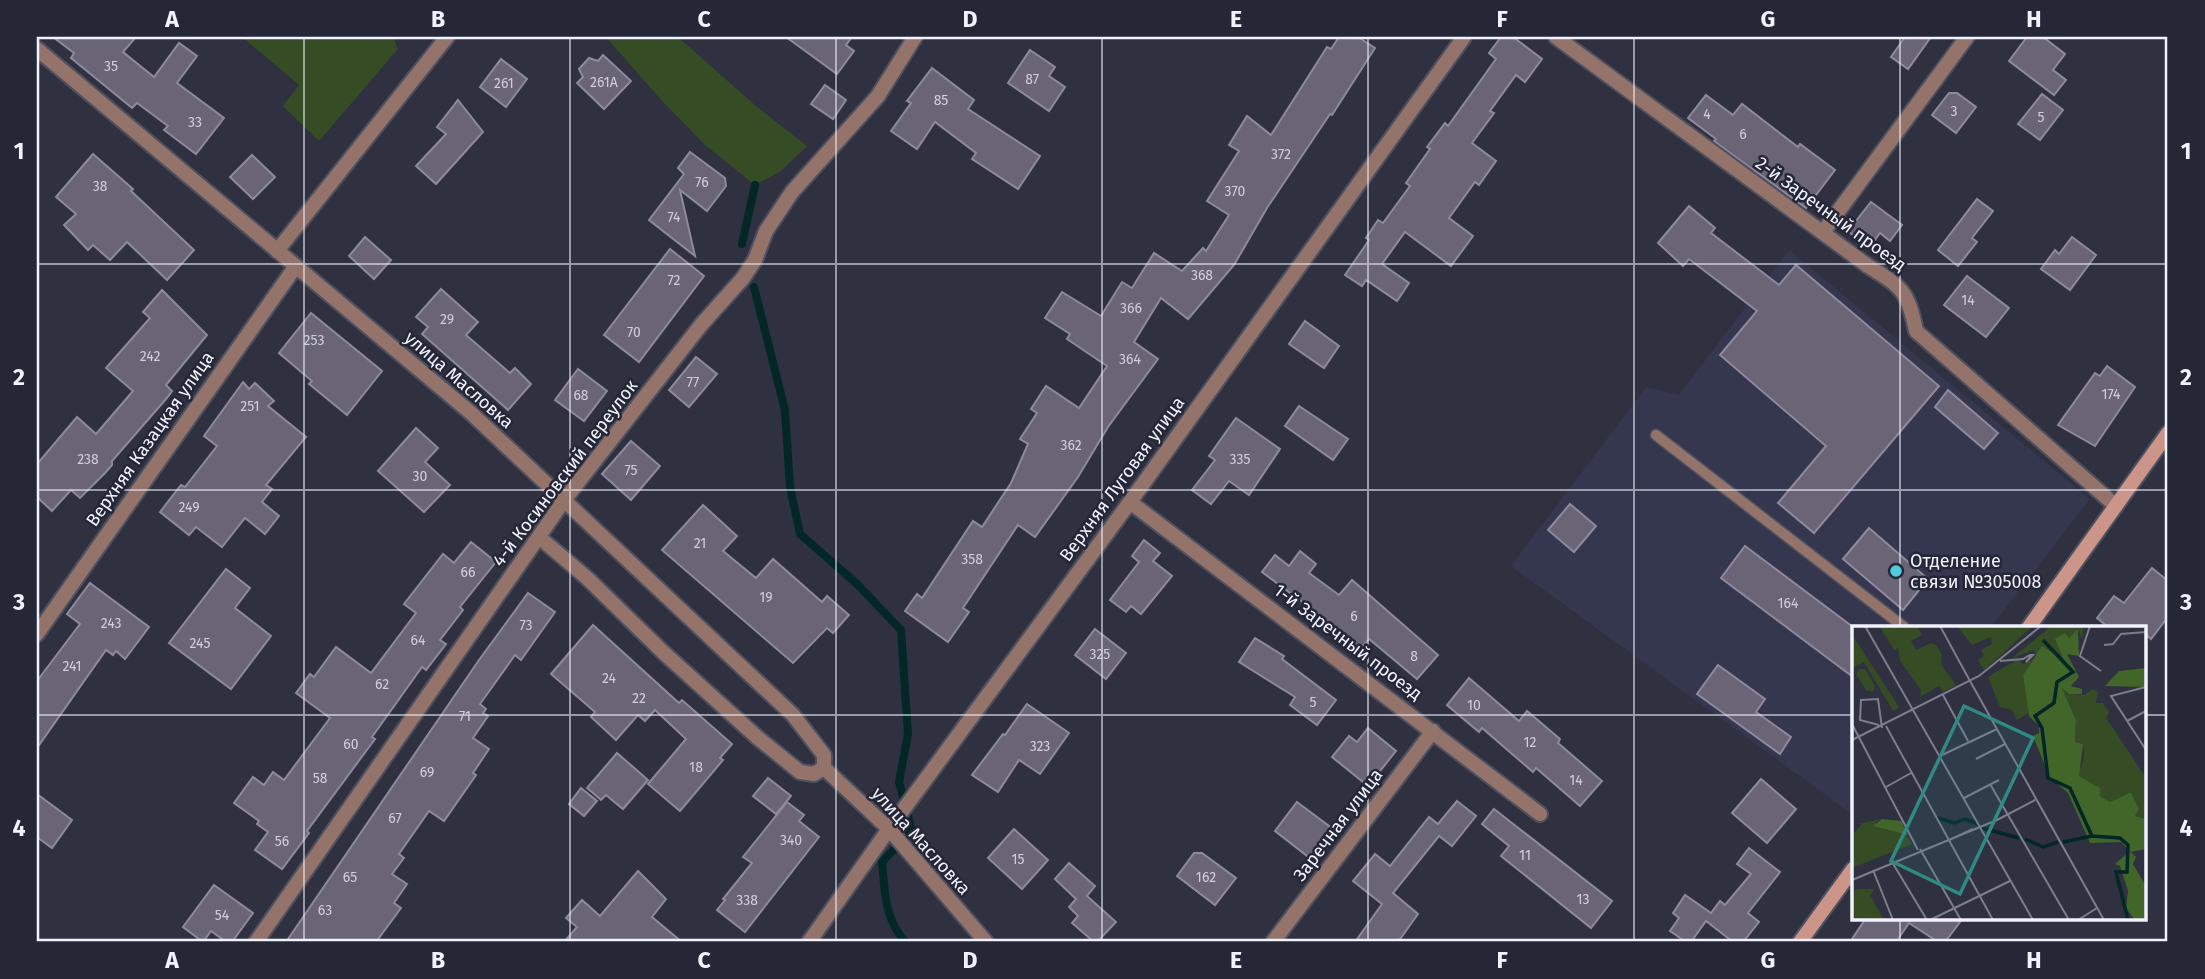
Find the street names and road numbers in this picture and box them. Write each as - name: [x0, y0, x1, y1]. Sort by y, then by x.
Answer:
- street label: 2-й Заречный проезд: [1751, 152, 1911, 276]
- street label: улица Масловка: [400, 327, 518, 433]
- street label: Верхняя Казацкая улица: [81, 347, 219, 531]
- street label: 4-й Косиновский переулок: [488, 375, 643, 571]
- street label: Верхняя Луговая улица: [1055, 392, 1189, 566]
- street label: 1-й Заречный проезд: [1270, 579, 1426, 705]
- street label: Заречная улица: [1289, 765, 1387, 885]
- street label: улица Масловка: [867, 783, 975, 899]

